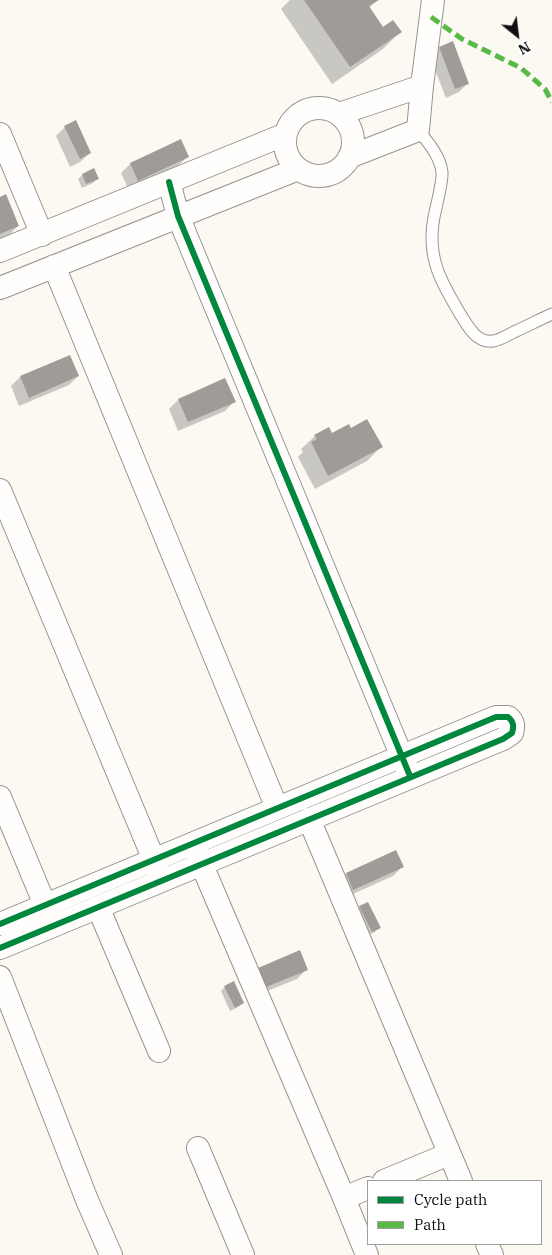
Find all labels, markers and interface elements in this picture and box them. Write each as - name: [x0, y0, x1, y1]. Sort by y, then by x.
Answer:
- north arrow: [492, 10, 542, 60]
- text: N: [515, 38, 533, 59]
- legend: [367, 1180, 542, 1245]
- text: Cycle path: [414, 1190, 487, 1209]
- text: Path: [414, 1215, 446, 1234]

